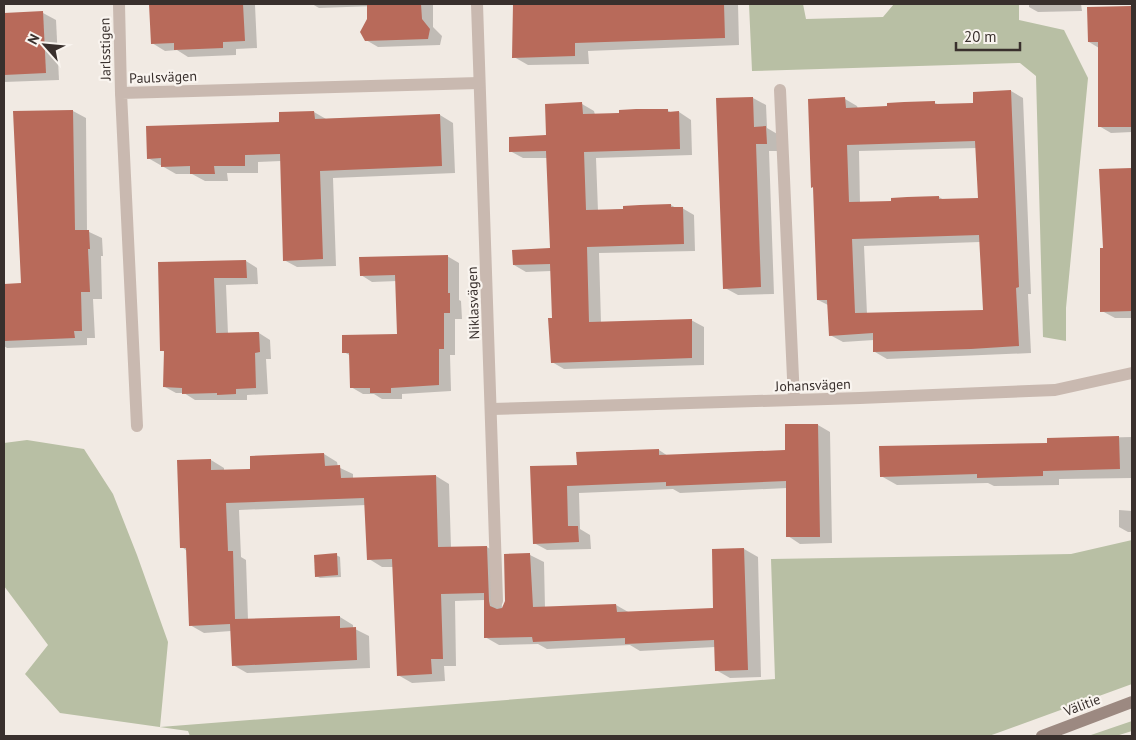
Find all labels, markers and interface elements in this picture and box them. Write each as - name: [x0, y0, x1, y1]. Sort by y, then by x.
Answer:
- street label: Jarlsstigen: [95, 18, 115, 81]
- north arrow: [20, 20, 70, 70]
- scale bar: [956, 20, 1020, 52]
- text: 20 m: [964, 27, 997, 46]
- text: N: [23, 31, 44, 47]
- street label: Paulsvägen: [129, 67, 197, 87]
- street label: Niklasvägen: [463, 266, 483, 340]
- street label: Johansvägen: [774, 375, 851, 395]
- street label: Välitie: [1060, 690, 1103, 721]

